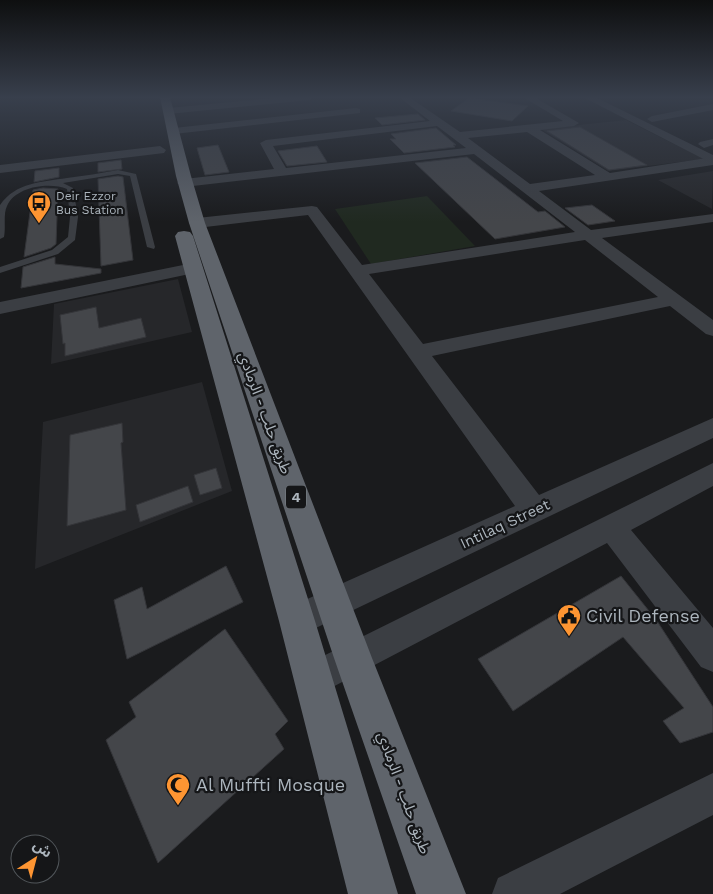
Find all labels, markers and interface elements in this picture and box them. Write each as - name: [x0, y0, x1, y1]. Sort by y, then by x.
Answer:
- place label: Deir Ezzor Bus Station: [56, 189, 124, 217]
- bus stop icon: Deir Ezzor Bus Station: [26, 190, 52, 224]
- street label: طريق حلب - الرمادي: [232, 350, 295, 477]
- road number: 4: [286, 486, 306, 508]
- street label: Intilaq Street: [457, 495, 553, 553]
- public building icon: Civil Defense: [556, 603, 582, 637]
- place label: Civil Defense: [586, 605, 700, 626]
- street label: طريق حلب - الرمادي: [371, 730, 434, 857]
- mosque icon: Al Muffti Mosque: [165, 772, 191, 806]
- place label: Al Muffti Mosque: [196, 774, 345, 795]
- north arrow: [10, 834, 60, 884]
- text: ش: [30, 836, 55, 861]

